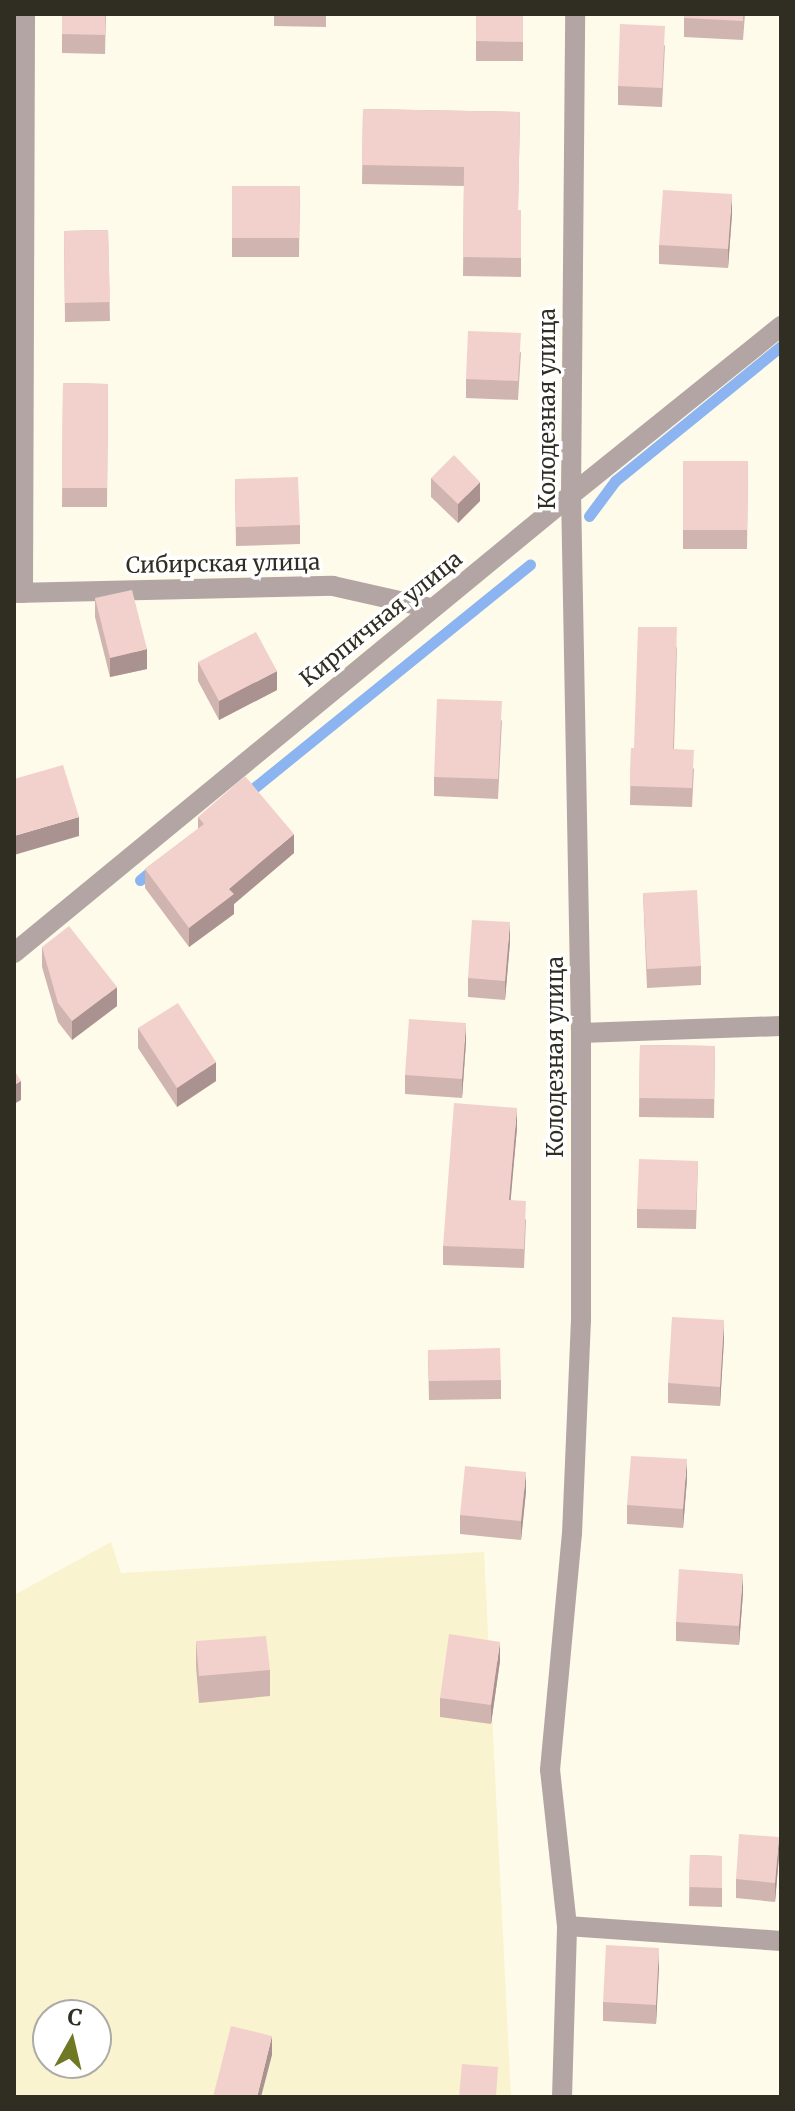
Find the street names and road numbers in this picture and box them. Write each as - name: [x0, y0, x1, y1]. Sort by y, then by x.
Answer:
- street label: Колодезная улица: [535, 308, 561, 510]
- street label: Кирпичная улица: [295, 546, 467, 692]
- street label: Сибирская улица: [126, 549, 320, 579]
- street label: Колодезная улица: [543, 956, 569, 1158]

